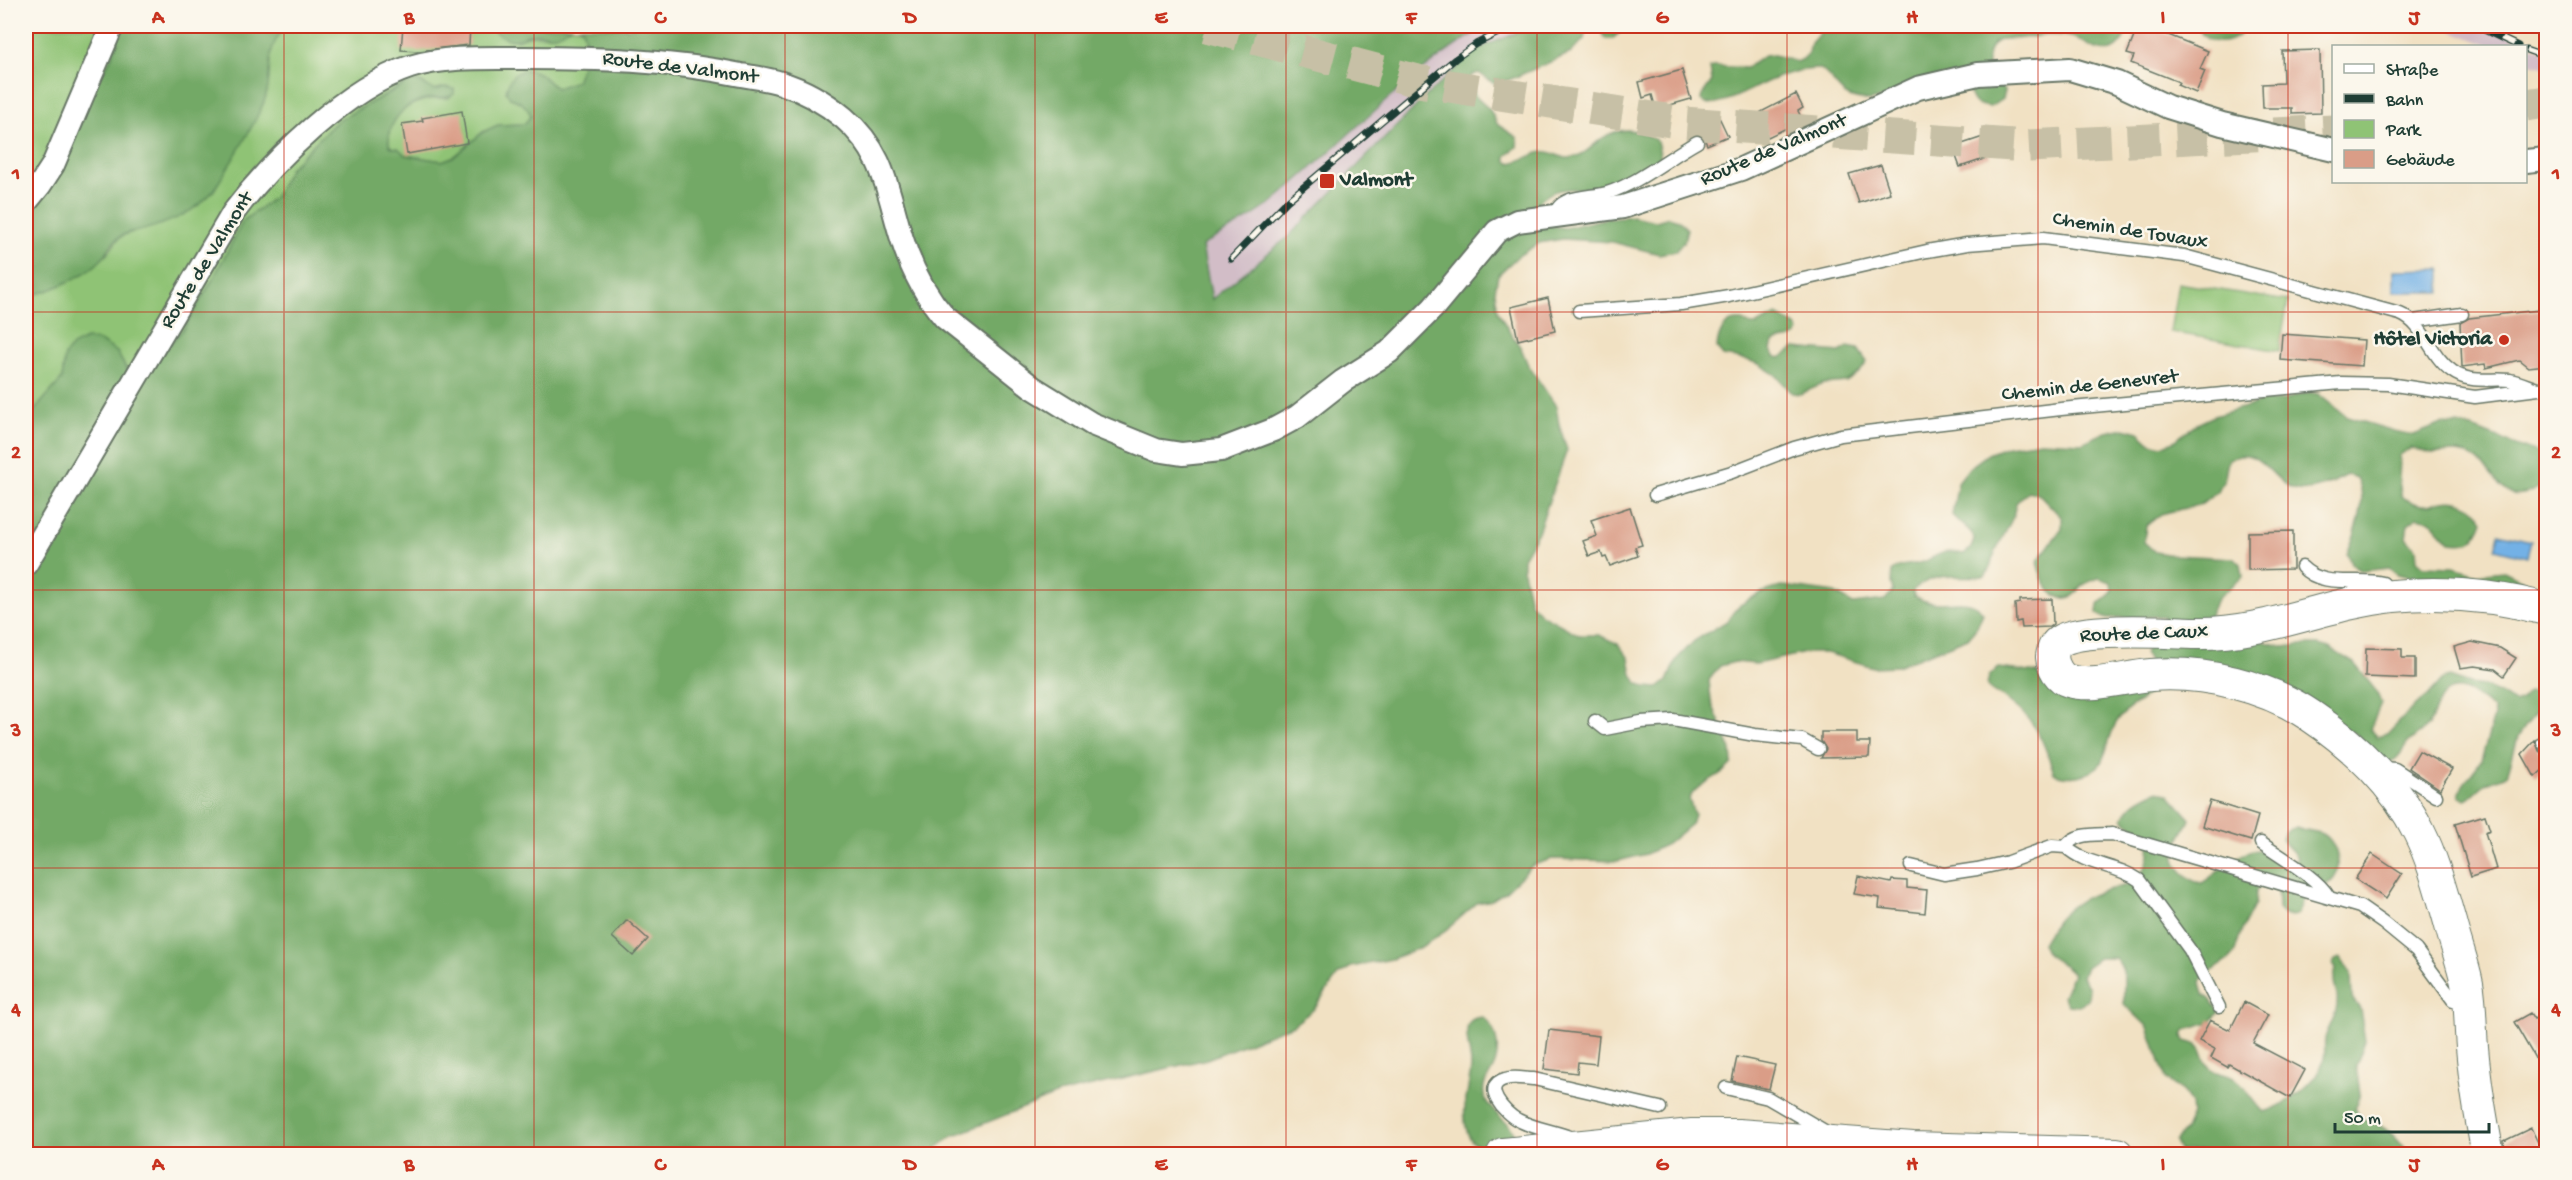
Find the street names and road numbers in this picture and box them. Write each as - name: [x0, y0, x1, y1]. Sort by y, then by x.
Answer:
- street label: Route de Valmont: [601, 47, 762, 91]
- street label: Route de Valmont: [1697, 108, 1853, 193]
- street label: Route de Valmont: [156, 186, 261, 334]
- street label: Chemin de Tovaux: [2051, 207, 2209, 257]
- street label: Chemin de Genevret: [2001, 365, 2182, 409]
- street label: Route de Caux: [2080, 620, 2208, 650]

